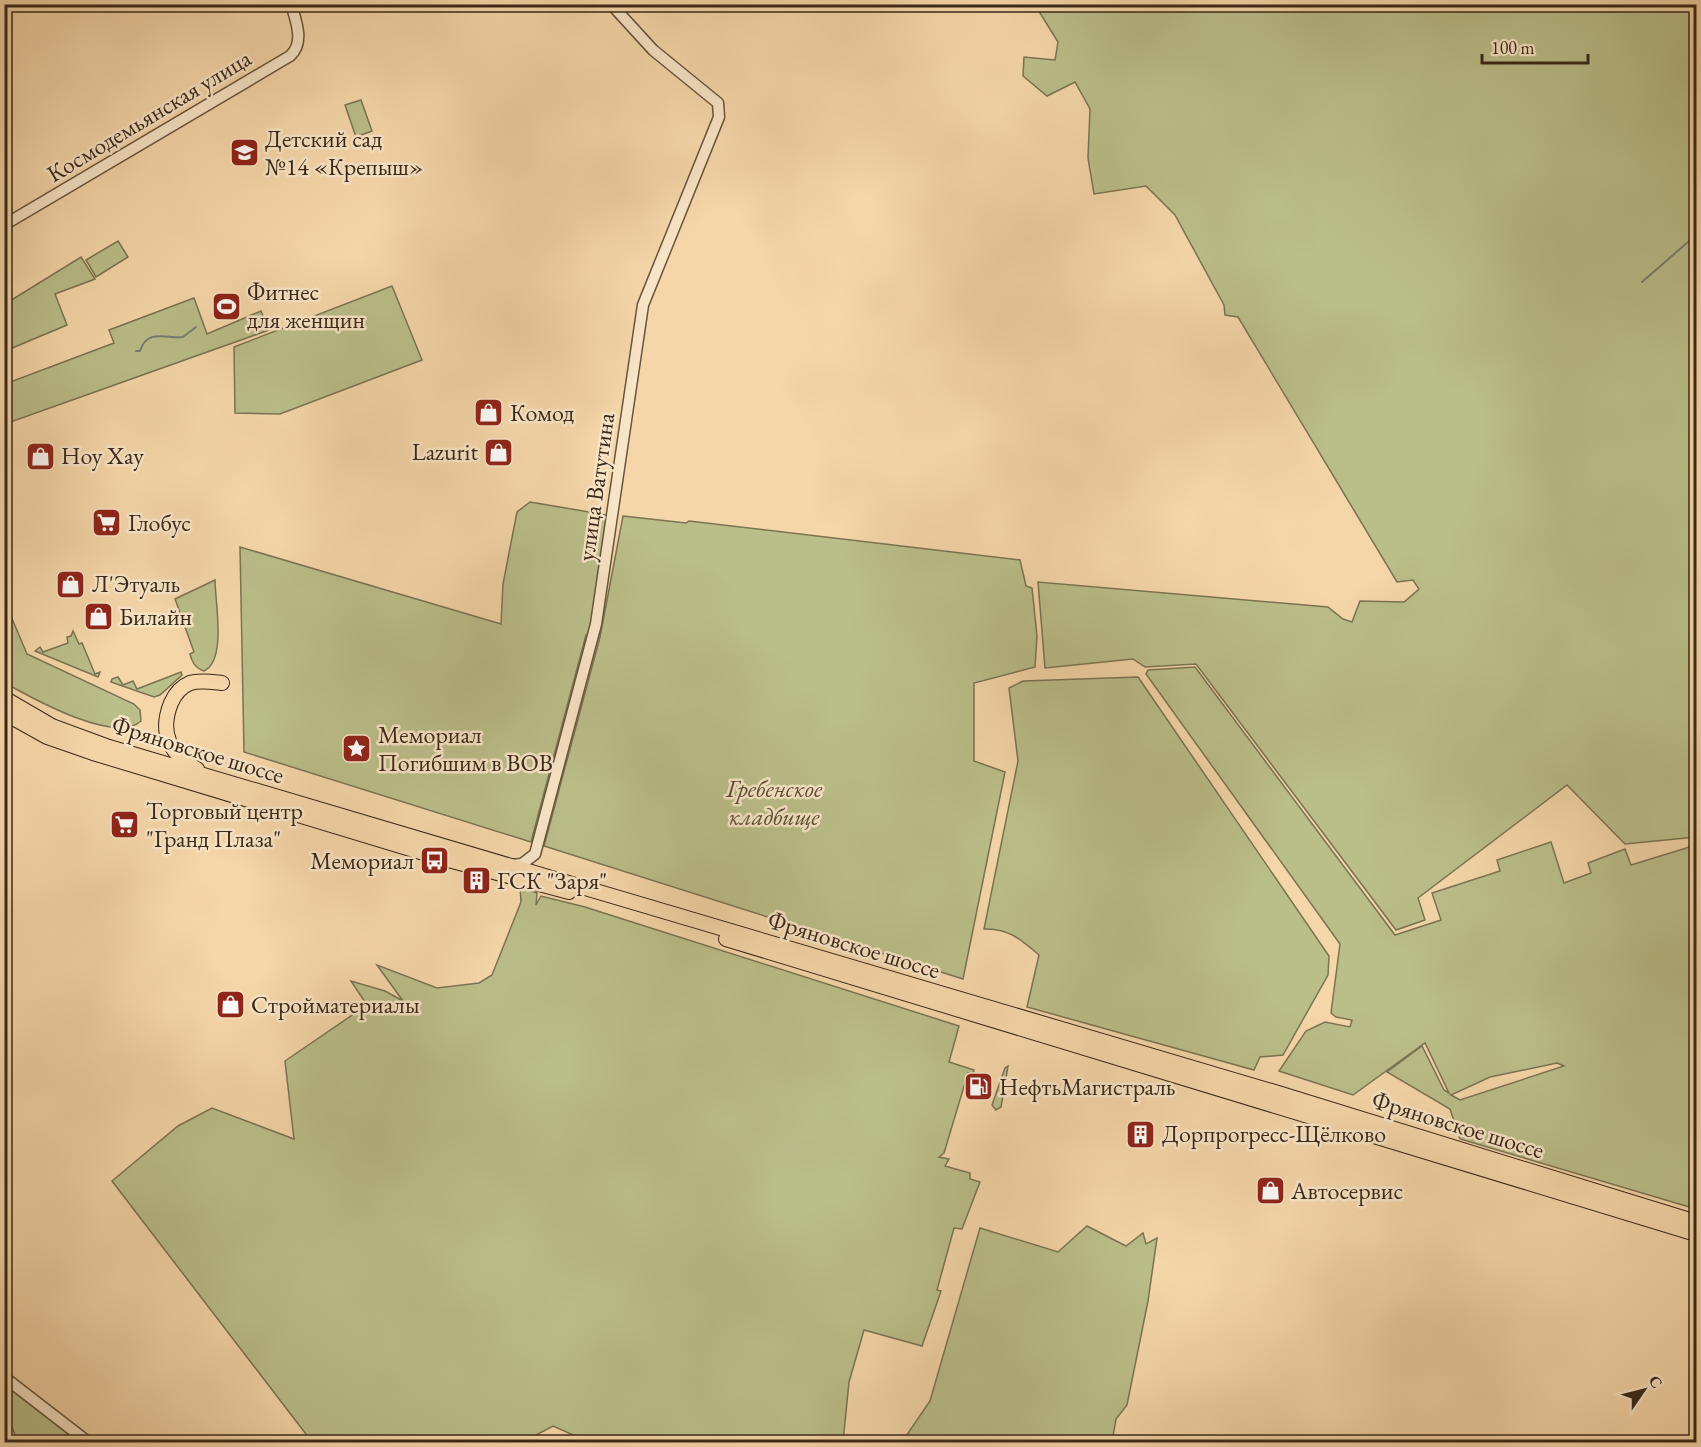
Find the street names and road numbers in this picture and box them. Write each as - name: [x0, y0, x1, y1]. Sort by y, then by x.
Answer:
- street label: Космодемьянская улица: [41, 42, 257, 189]
- street label: улица Ватутина: [570, 410, 621, 563]
- street label: Фряновское шоссе: [108, 709, 288, 790]
- street label: Фряновское шоссе: [764, 904, 944, 985]
- street label: Фряновское шоссе: [1368, 1084, 1548, 1165]

